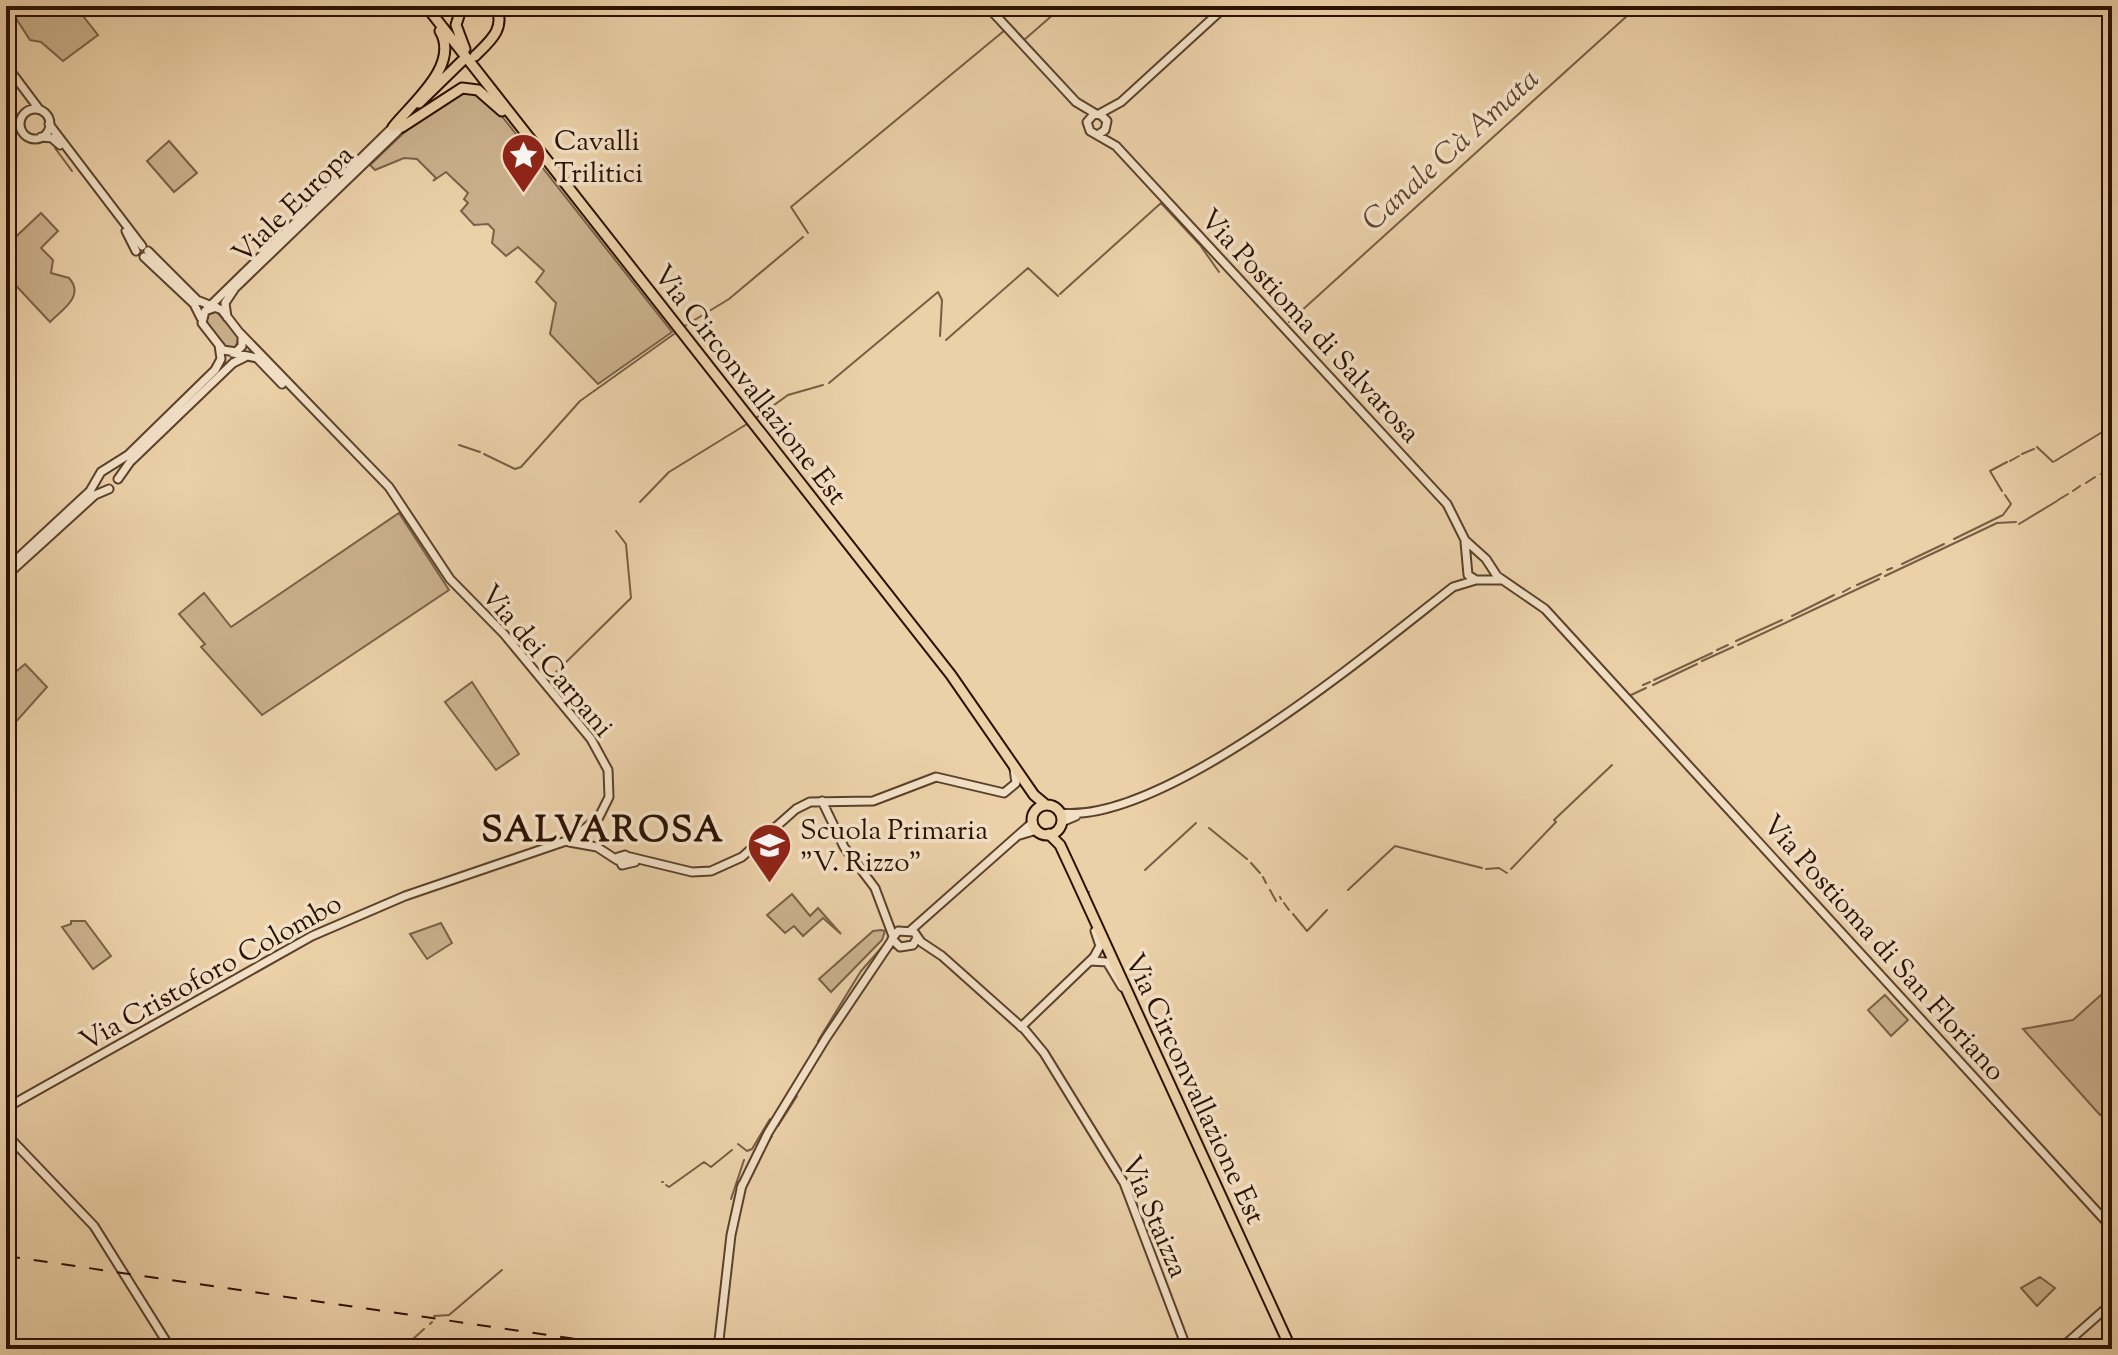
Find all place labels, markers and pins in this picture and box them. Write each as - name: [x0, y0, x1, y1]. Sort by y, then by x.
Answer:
- place label: Cavalli Trilitici: [554, 123, 643, 195]
- place icon: Cavalli Trilitici: [499, 132, 547, 195]
- place label: Scuola Primaria "V. Rizzo": [800, 812, 988, 884]
- school or university icon: Scuola Primaria "V. Rizzo": [745, 821, 793, 884]

